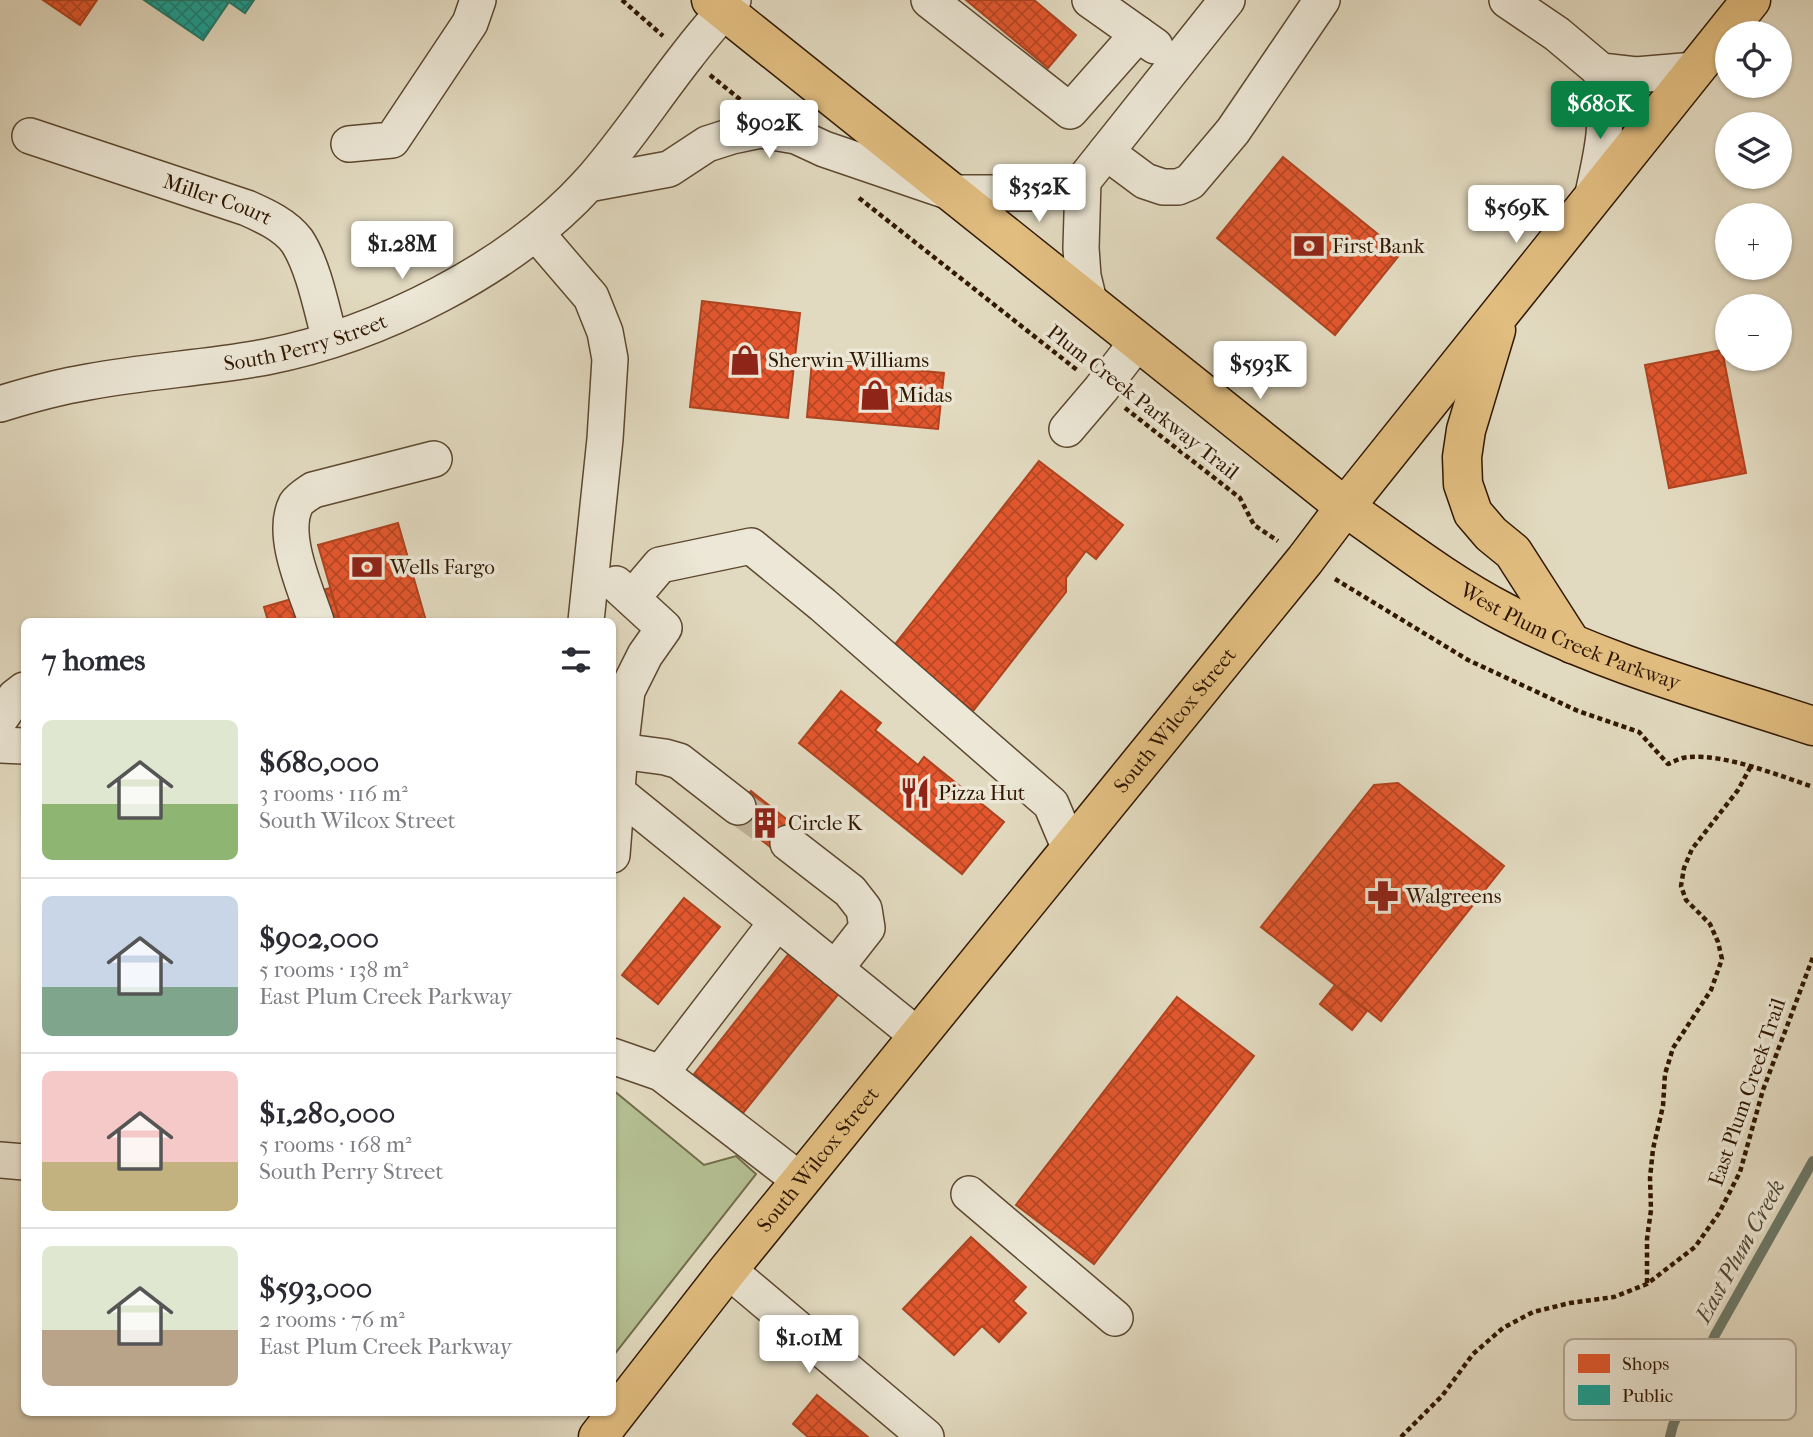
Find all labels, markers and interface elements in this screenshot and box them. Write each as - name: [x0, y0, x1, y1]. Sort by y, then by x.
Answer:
- map controls: [1715, 21, 1792, 371]
- button: locate: [1715, 21, 1792, 98]
- pin: $680K: [1551, 82, 1649, 141]
- text: $680K: [1567, 90, 1633, 117]
- pin: $902K: [720, 100, 818, 160]
- text: $902K: [736, 109, 802, 136]
- button: layers: [1715, 112, 1792, 189]
- pin: $352K: [990, 164, 1088, 224]
- street label: Miller Court: [160, 169, 277, 230]
- text: $352K: [1009, 173, 1069, 200]
- pin: $569K: [1467, 186, 1565, 245]
- text: $569K: [1484, 194, 1548, 221]
- button: +: [1715, 203, 1792, 280]
- pin: $1.28M: [345, 222, 459, 281]
- bank icon: First Bank: [1292, 229, 1326, 263]
- text: $1.28M: [367, 230, 437, 257]
- place label: First Bank: [1332, 234, 1425, 258]
- button: −: [1715, 294, 1792, 371]
- street label: South Perry Street: [222, 309, 391, 376]
- street label: Plum Creek Parkway Trail: [1042, 320, 1244, 484]
- pin: $593K: [1211, 342, 1309, 401]
- shop icon: Sherwin-Williams: [728, 343, 762, 377]
- place label: Sherwin-Williams: [768, 348, 929, 372]
- text: $593K: [1230, 350, 1290, 377]
- shop icon: Midas: [858, 378, 892, 412]
- place label: Midas: [898, 383, 952, 407]
- bank icon: Wells Fargo: [350, 550, 384, 584]
- place label: Wells Fargo: [389, 555, 495, 579]
- street label: West Plum Creek Parkway: [1455, 577, 1684, 695]
- icon: filters: [557, 641, 595, 679]
- text: 7 homes: [42, 643, 145, 678]
- street label: South Wilcox Street: [1109, 643, 1241, 798]
- text: $680,000: [259, 745, 379, 780]
- icon: home: [98, 748, 182, 832]
- restaurant icon: Pizza Hut: [898, 776, 932, 810]
- text: 3 rooms · 116 m²: [259, 780, 408, 807]
- place label: Pizza Hut: [938, 781, 1026, 805]
- building icon: Circle K: [748, 806, 782, 840]
- text: South Wilcox Street: [259, 807, 456, 834]
- place label: Circle K: [788, 811, 864, 835]
- pharmacy icon: Walgreens: [1366, 879, 1400, 913]
- place label: Walgreens: [1405, 884, 1502, 908]
- text: $902,000: [259, 921, 379, 956]
- icon: home: [98, 924, 182, 1008]
- text: 5 rooms · 138 m²: [259, 956, 409, 983]
- text: East Plum Creek Parkway: [259, 983, 512, 1010]
- street label: East Plum Creek Trail: [1704, 995, 1790, 1189]
- street label: South Wilcox Street: [752, 1082, 884, 1237]
- text: $1,280,000: [259, 1096, 395, 1131]
- icon: home: [98, 1099, 182, 1183]
- text: 5 rooms · 168 m²: [259, 1131, 412, 1158]
- text: South Perry Street: [259, 1158, 444, 1185]
- water label: East Plum Creek: [1689, 1175, 1791, 1329]
- text: $593,000: [259, 1271, 372, 1306]
- icon: home: [98, 1274, 182, 1358]
- text: 2 rooms · 76 m²: [259, 1306, 405, 1333]
- pin: $1.01M: [752, 1316, 866, 1375]
- text: $1.01M: [775, 1324, 843, 1351]
- text: East Plum Creek Parkway: [259, 1333, 512, 1360]
- legend: [1564, 1339, 1796, 1420]
- text: Shops: [1622, 1353, 1669, 1375]
- text: Public: [1622, 1385, 1673, 1407]

